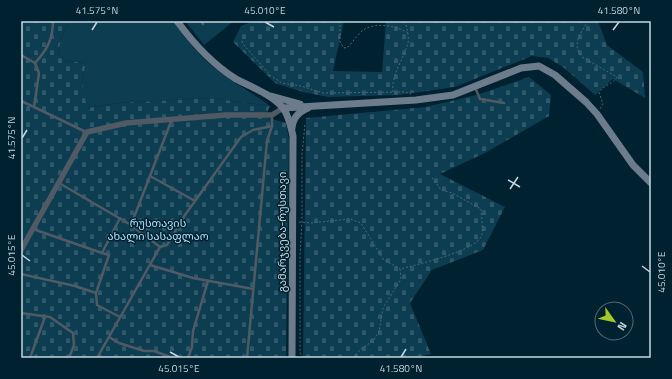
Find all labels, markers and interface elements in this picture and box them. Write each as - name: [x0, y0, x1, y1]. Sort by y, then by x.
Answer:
- text: 41.575°N: [76, 3, 118, 18]
- text: 45.010°E: [244, 3, 286, 18]
- text: 41.580°N: [598, 3, 640, 18]
- text: 41.575°N: [4, 117, 19, 159]
- street label: გამარჯვება-რუსთავი: [274, 172, 290, 292]
- park label: რუსთავის ახალი სასაფლაო: [107, 215, 209, 244]
- text: 45.015°E: [4, 234, 19, 276]
- text: 45.010°E: [654, 251, 669, 293]
- north arrow: [594, 301, 634, 341]
- text: N: [614, 319, 631, 334]
- text: 45.015°E: [158, 361, 200, 376]
- text: 41.580°N: [380, 361, 422, 376]

